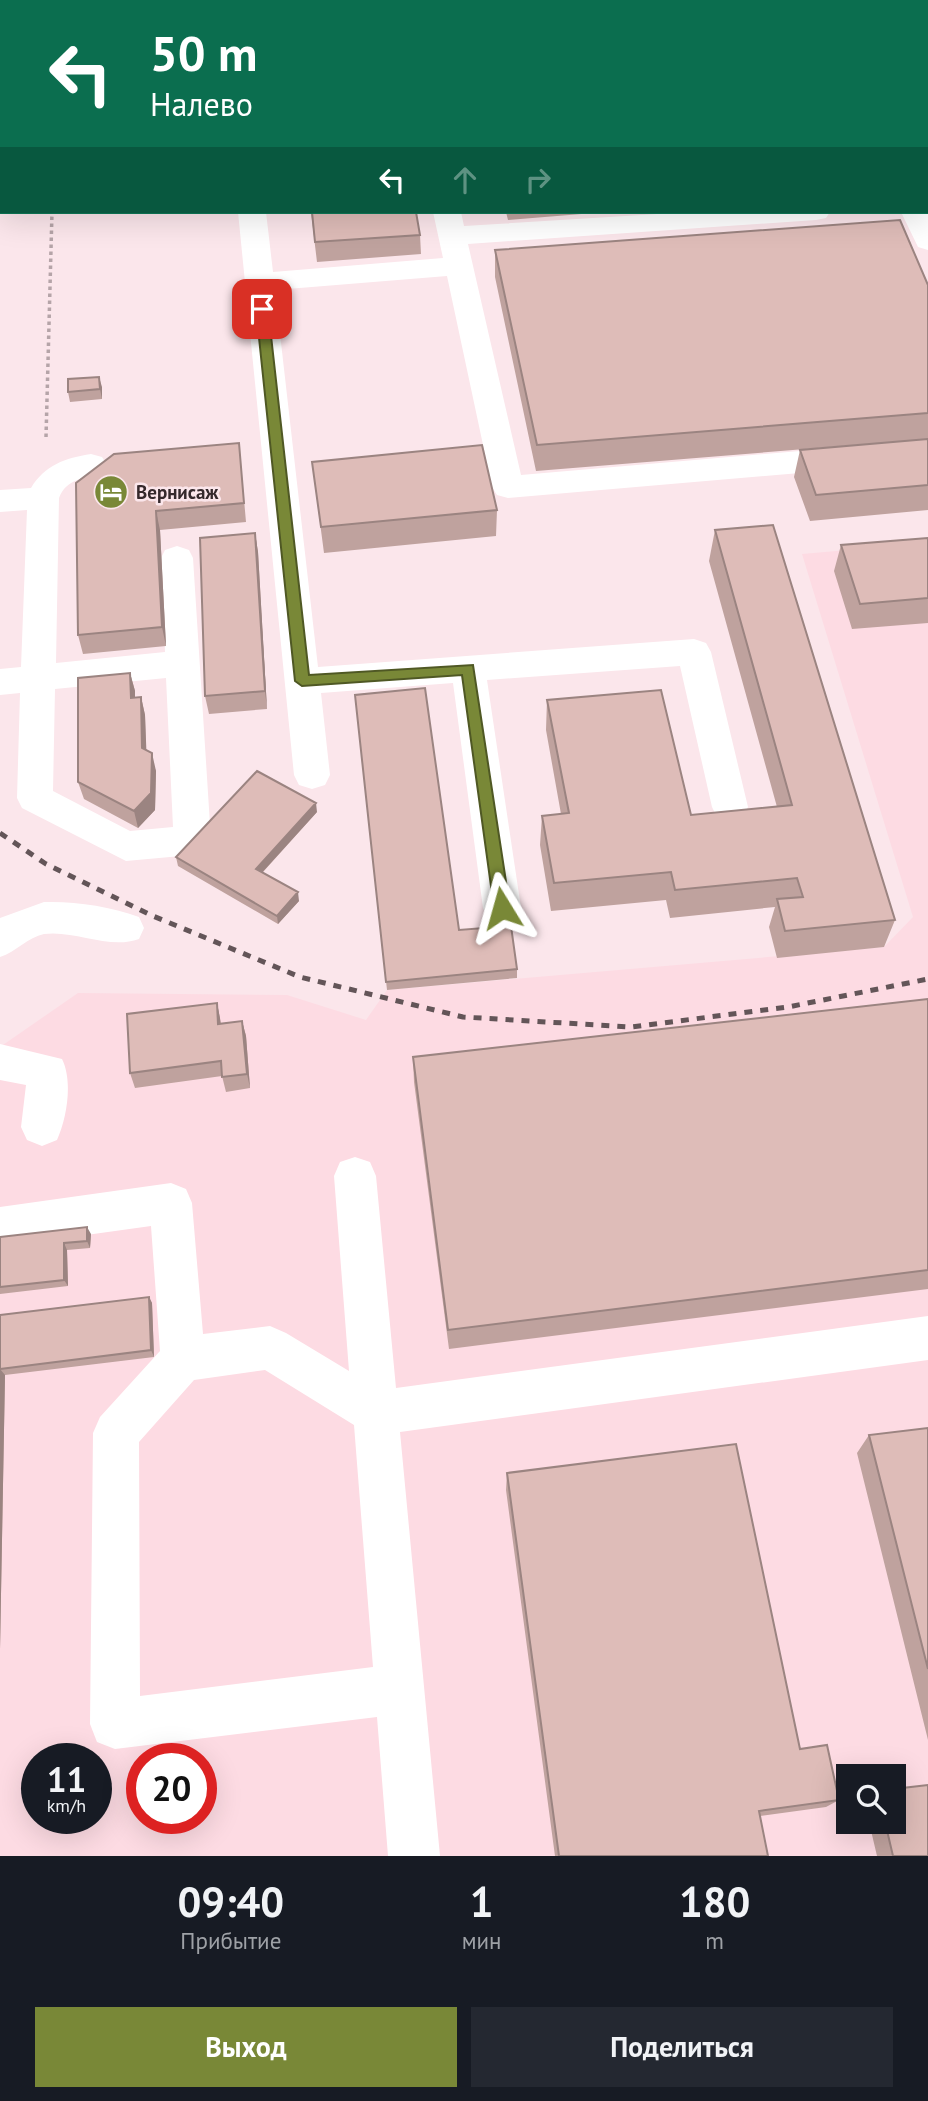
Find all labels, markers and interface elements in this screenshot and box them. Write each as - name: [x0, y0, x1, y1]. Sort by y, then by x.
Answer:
- text: 50 m: [150, 21, 257, 85]
- icon: left: [35, 28, 126, 119]
- text: Налево: [150, 83, 253, 125]
- icon: left: [373, 161, 411, 199]
- icon: ahead: [446, 161, 484, 199]
- icon: right: [519, 161, 557, 199]
- pin: [232, 279, 292, 339]
- icon: arrive: [243, 290, 281, 328]
- hotel icon: Вернисаж: [92, 473, 130, 511]
- place label: Вернисаж: [136, 480, 219, 504]
- position arrow: [465, 871, 539, 945]
- speed limit sign: 20: [126, 1743, 217, 1834]
- text: 11: [47, 1756, 86, 1802]
- map controls: [836, 1764, 906, 1834]
- button: search: [836, 1764, 906, 1834]
- text: km/h: [47, 1794, 86, 1817]
- text: 09:40: [178, 1874, 284, 1929]
- text: 1: [470, 1874, 493, 1929]
- text: 180: [679, 1874, 750, 1929]
- text: Прибытие: [180, 1926, 281, 1955]
- text: мин: [462, 1926, 501, 1955]
- text: m: [705, 1926, 724, 1955]
- button: Выход: [35, 2007, 457, 2087]
- button: Поделиться: [471, 2007, 893, 2087]

